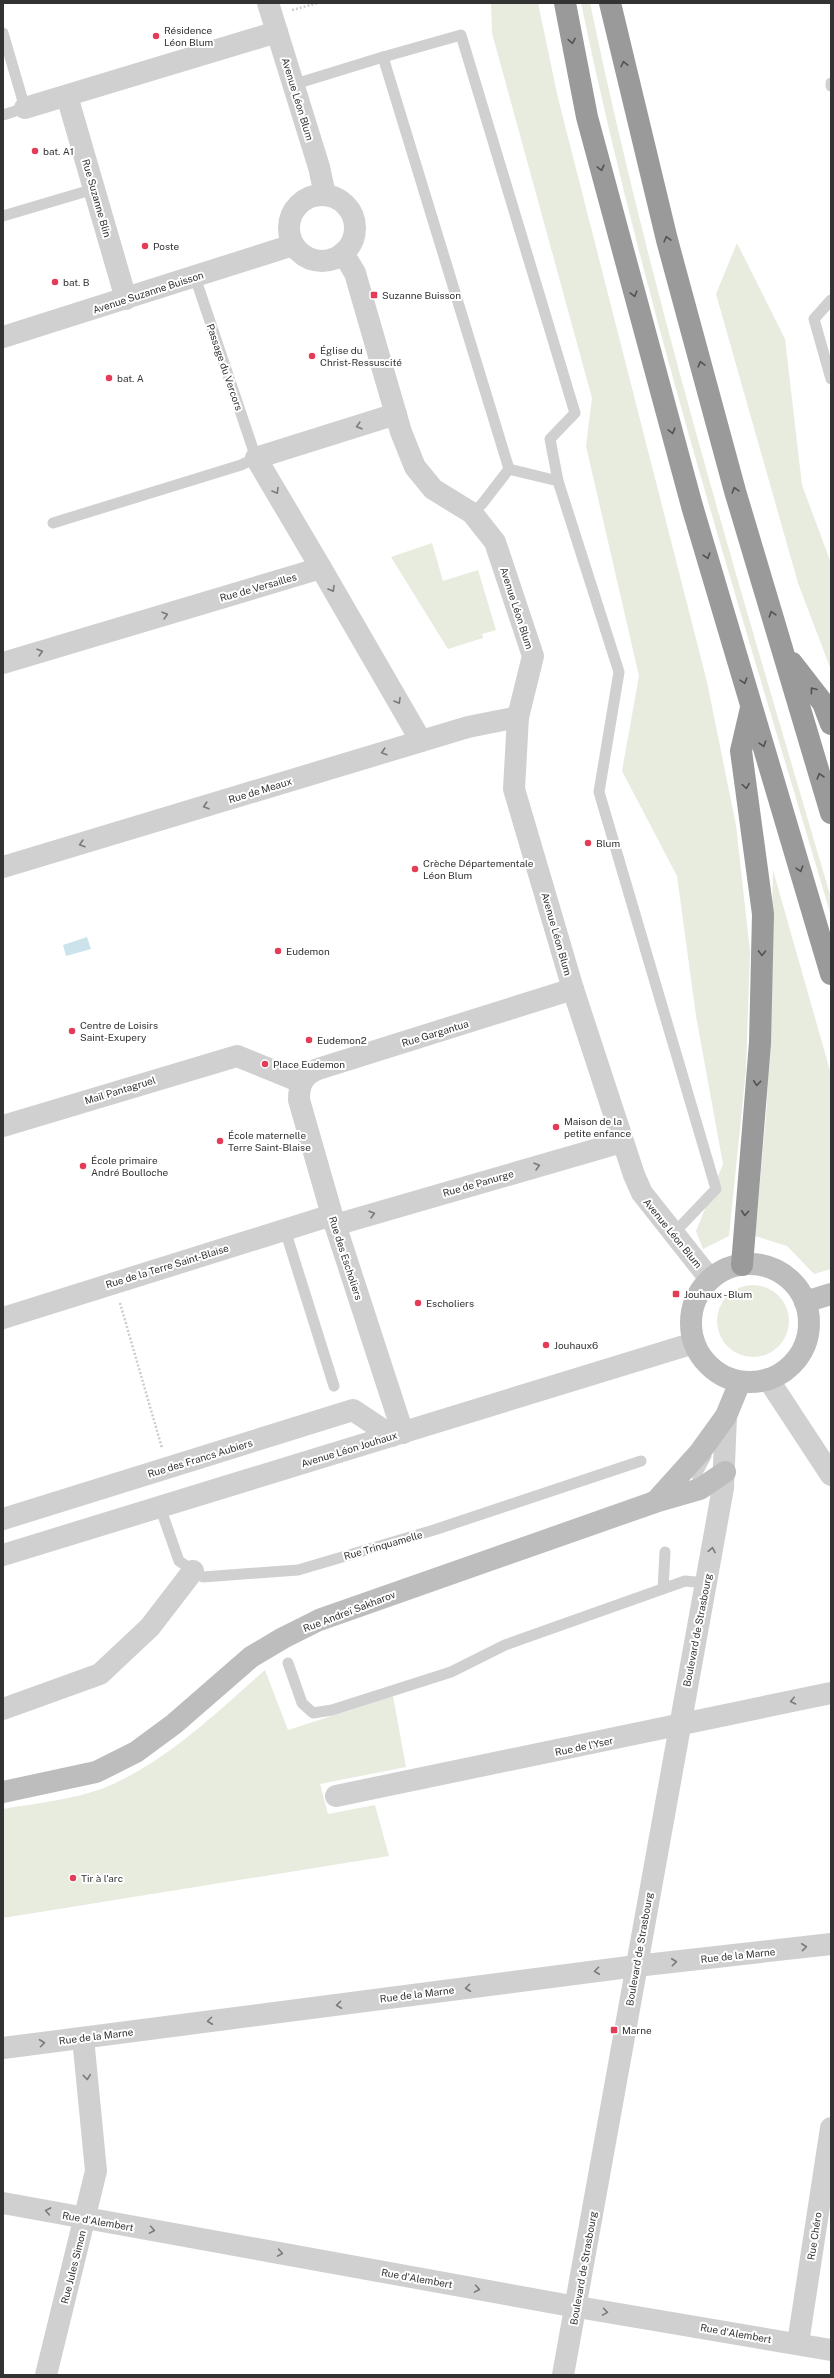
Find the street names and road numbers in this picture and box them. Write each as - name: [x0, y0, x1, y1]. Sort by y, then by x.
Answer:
- street label: Avenue Léon Blum: [280, 56, 316, 142]
- street label: Rue Suzanne Blin: [80, 157, 114, 239]
- street label: Avenue Suzanne Buisson: [91, 268, 205, 316]
- street label: Passage du Vercors: [204, 322, 246, 412]
- street label: Avenue Léon Blum: [498, 565, 536, 651]
- street label: Rue de Versailles: [218, 570, 298, 604]
- street label: Rue de Meaux: [227, 775, 294, 805]
- street label: Avenue Léon Blum: [539, 891, 575, 977]
- street label: Rue Gargantua: [400, 1017, 470, 1049]
- street label: Mail Pantagruel: [83, 1073, 157, 1107]
- street label: Rue de Panurge: [441, 1167, 515, 1199]
- street label: Avenue Léon Blum: [641, 1196, 705, 1270]
- street label: Rue des Escholiers: [327, 1215, 365, 1301]
- street label: Rue de la Terre Saint-Blaise: [104, 1241, 230, 1290]
- street label: Avenue Léon Jouhaux: [299, 1429, 399, 1469]
- street label: Rue des Francs Aubiers: [146, 1436, 254, 1480]
- street label: Rue Trinquamelle: [342, 1528, 424, 1562]
- street label: Boulevard de Strasbourg: [680, 1572, 714, 1688]
- street label: Rue Andreï Sakharov: [301, 1588, 397, 1634]
- street label: Rue de l'Yser: [554, 1734, 614, 1758]
- street label: Boulevard de Strasbourg: [623, 1891, 655, 2007]
- street label: Rue de la Marne: [700, 1945, 776, 1965]
- street label: Rue de la Marne: [379, 1983, 455, 2005]
- street label: Rue de la Marne: [58, 2025, 134, 2047]
- street label: Rue d'Alembert: [61, 2209, 135, 2233]
- street label: Boulevard de Strasbourg: [567, 2210, 599, 2326]
- street label: Rue Chéro: [804, 2211, 824, 2261]
- street label: Rue Jules Simon: [58, 2229, 88, 2305]
- street label: Rue d'Alembert: [380, 2266, 454, 2290]
- street label: Rue d'Alembert: [699, 2321, 773, 2345]

